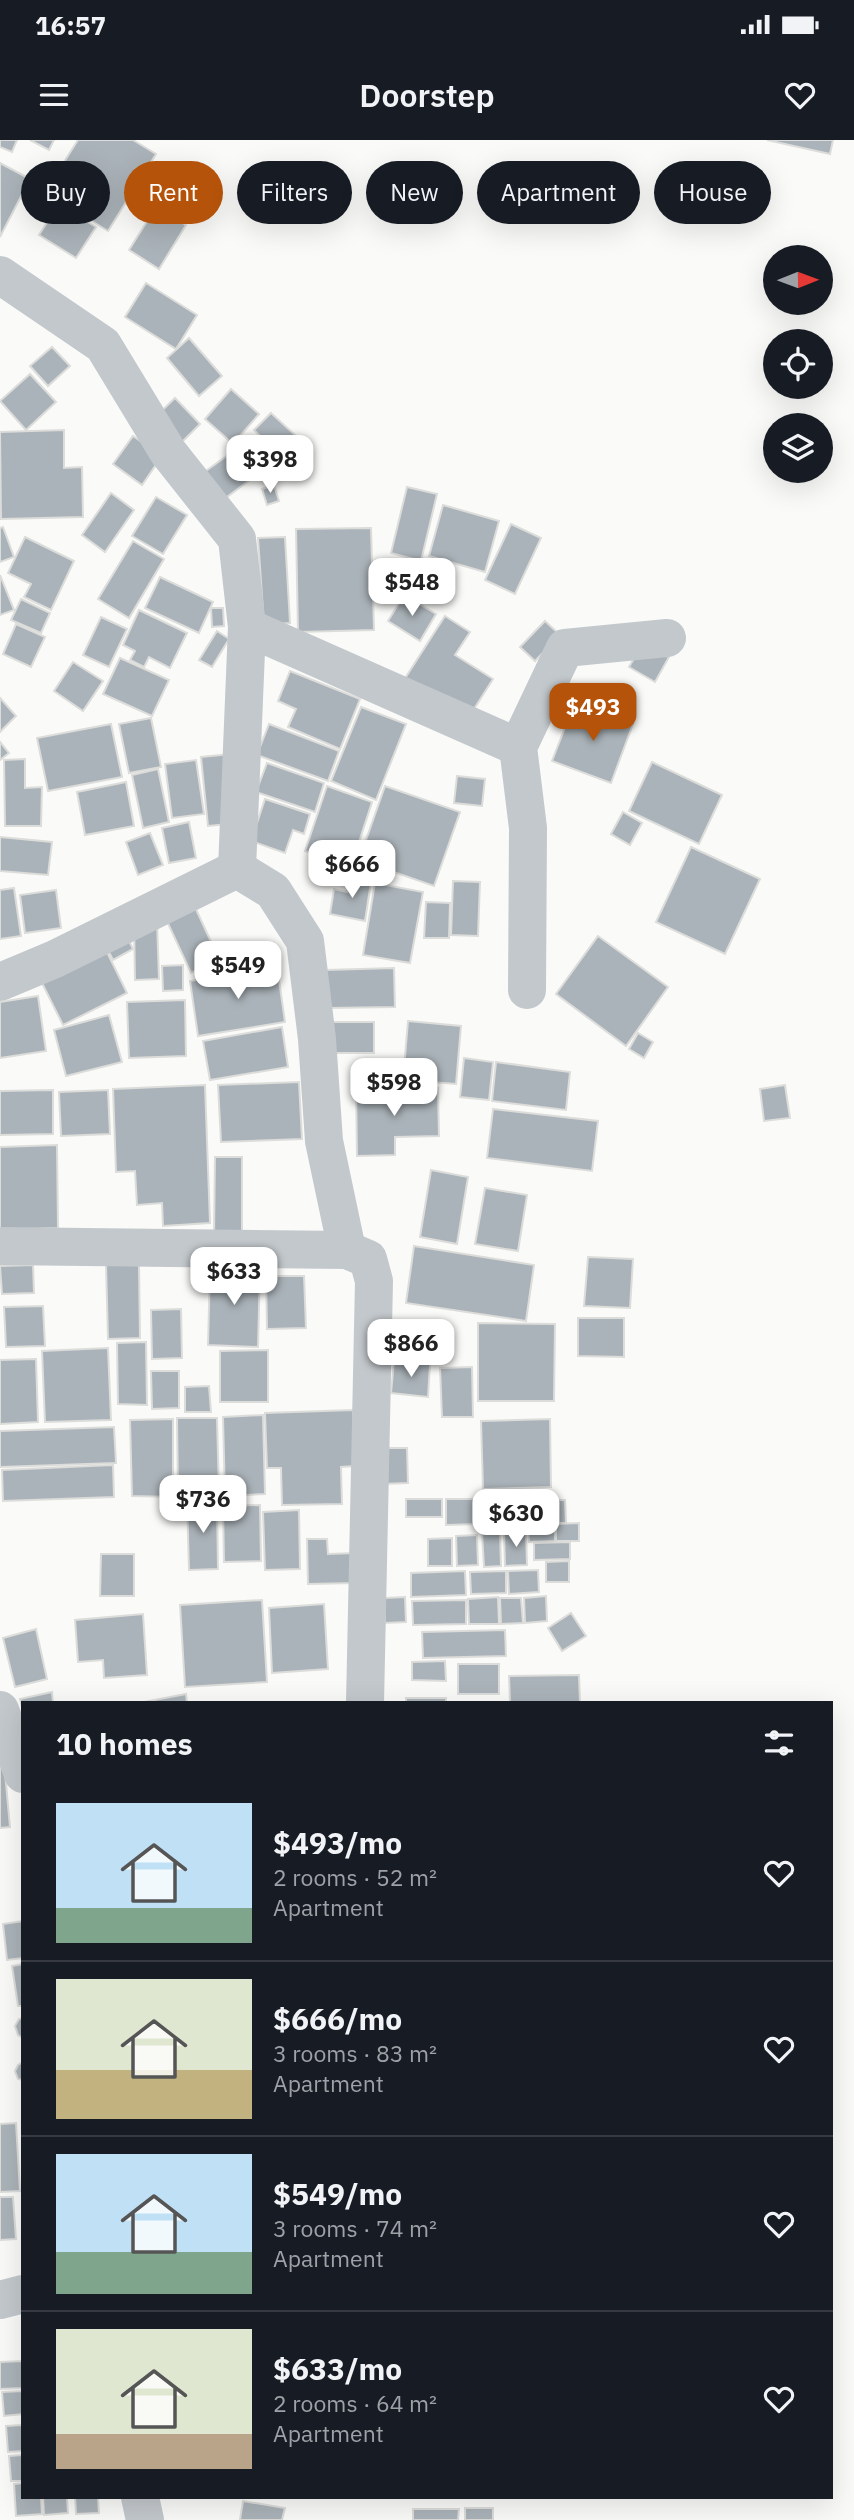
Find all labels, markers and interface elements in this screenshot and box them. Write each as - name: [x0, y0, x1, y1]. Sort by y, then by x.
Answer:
- text: 16:57: [35, 8, 106, 42]
- text: Doorstep: [359, 74, 495, 116]
- icon: menu: [35, 76, 73, 114]
- icon: heart: [781, 76, 819, 114]
- chip: Buy: [21, 161, 110, 224]
- chip: Rent: [124, 161, 223, 224]
- chip: Filters: [237, 161, 352, 224]
- chip: New: [366, 161, 463, 224]
- chip: Apartment: [477, 161, 640, 224]
- chip: House: [654, 161, 771, 224]
- north arrow: [763, 245, 833, 315]
- map controls: [763, 245, 833, 483]
- button: locate: [763, 329, 833, 399]
- button: layers: [763, 413, 833, 483]
- pin: $398: [229, 436, 311, 495]
- text: $398: [242, 443, 298, 473]
- pin: $548: [371, 559, 453, 618]
- text: $548: [384, 566, 440, 596]
- pin: $493: [552, 684, 634, 743]
- text: $493: [565, 691, 621, 721]
- pin: $666: [311, 840, 393, 900]
- text: $666: [324, 848, 380, 878]
- pin: $549: [197, 942, 279, 1001]
- text: $549: [210, 949, 266, 979]
- pin: $598: [353, 1058, 435, 1118]
- text: $598: [366, 1066, 422, 1096]
- pin: $633: [193, 1248, 275, 1307]
- text: $633: [206, 1255, 262, 1285]
- pin: $866: [370, 1320, 452, 1379]
- text: $866: [383, 1327, 439, 1357]
- pin: $736: [162, 1476, 244, 1535]
- text: $736: [175, 1483, 231, 1513]
- pin: $630: [475, 1490, 557, 1549]
- text: $630: [488, 1497, 544, 1527]
- text: 10 homes: [56, 1724, 193, 1763]
- icon: filters: [760, 1724, 798, 1762]
- text: $493/mo: [273, 1823, 402, 1862]
- icon: home: [112, 1831, 196, 1915]
- icon: heart: [760, 1854, 798, 1892]
- text: 2 rooms · 52 m²: [273, 1862, 437, 1892]
- text: Apartment: [273, 1892, 384, 1922]
- text: $666/mo: [273, 1999, 402, 2038]
- icon: home: [112, 2007, 196, 2091]
- icon: heart: [760, 2030, 798, 2068]
- text: 3 rooms · 83 m²: [273, 2038, 437, 2068]
- text: Apartment: [273, 2068, 384, 2098]
- text: $549/mo: [273, 2174, 402, 2213]
- icon: home: [112, 2182, 196, 2266]
- icon: heart: [760, 2205, 798, 2243]
- text: 3 rooms · 74 m²: [273, 2213, 437, 2243]
- text: Apartment: [273, 2243, 384, 2273]
- text: $633/mo: [273, 2349, 402, 2388]
- icon: home: [112, 2357, 196, 2441]
- icon: heart: [760, 2380, 798, 2418]
- text: 2 rooms · 64 m²: [273, 2388, 437, 2418]
- text: Apartment: [273, 2418, 384, 2448]

